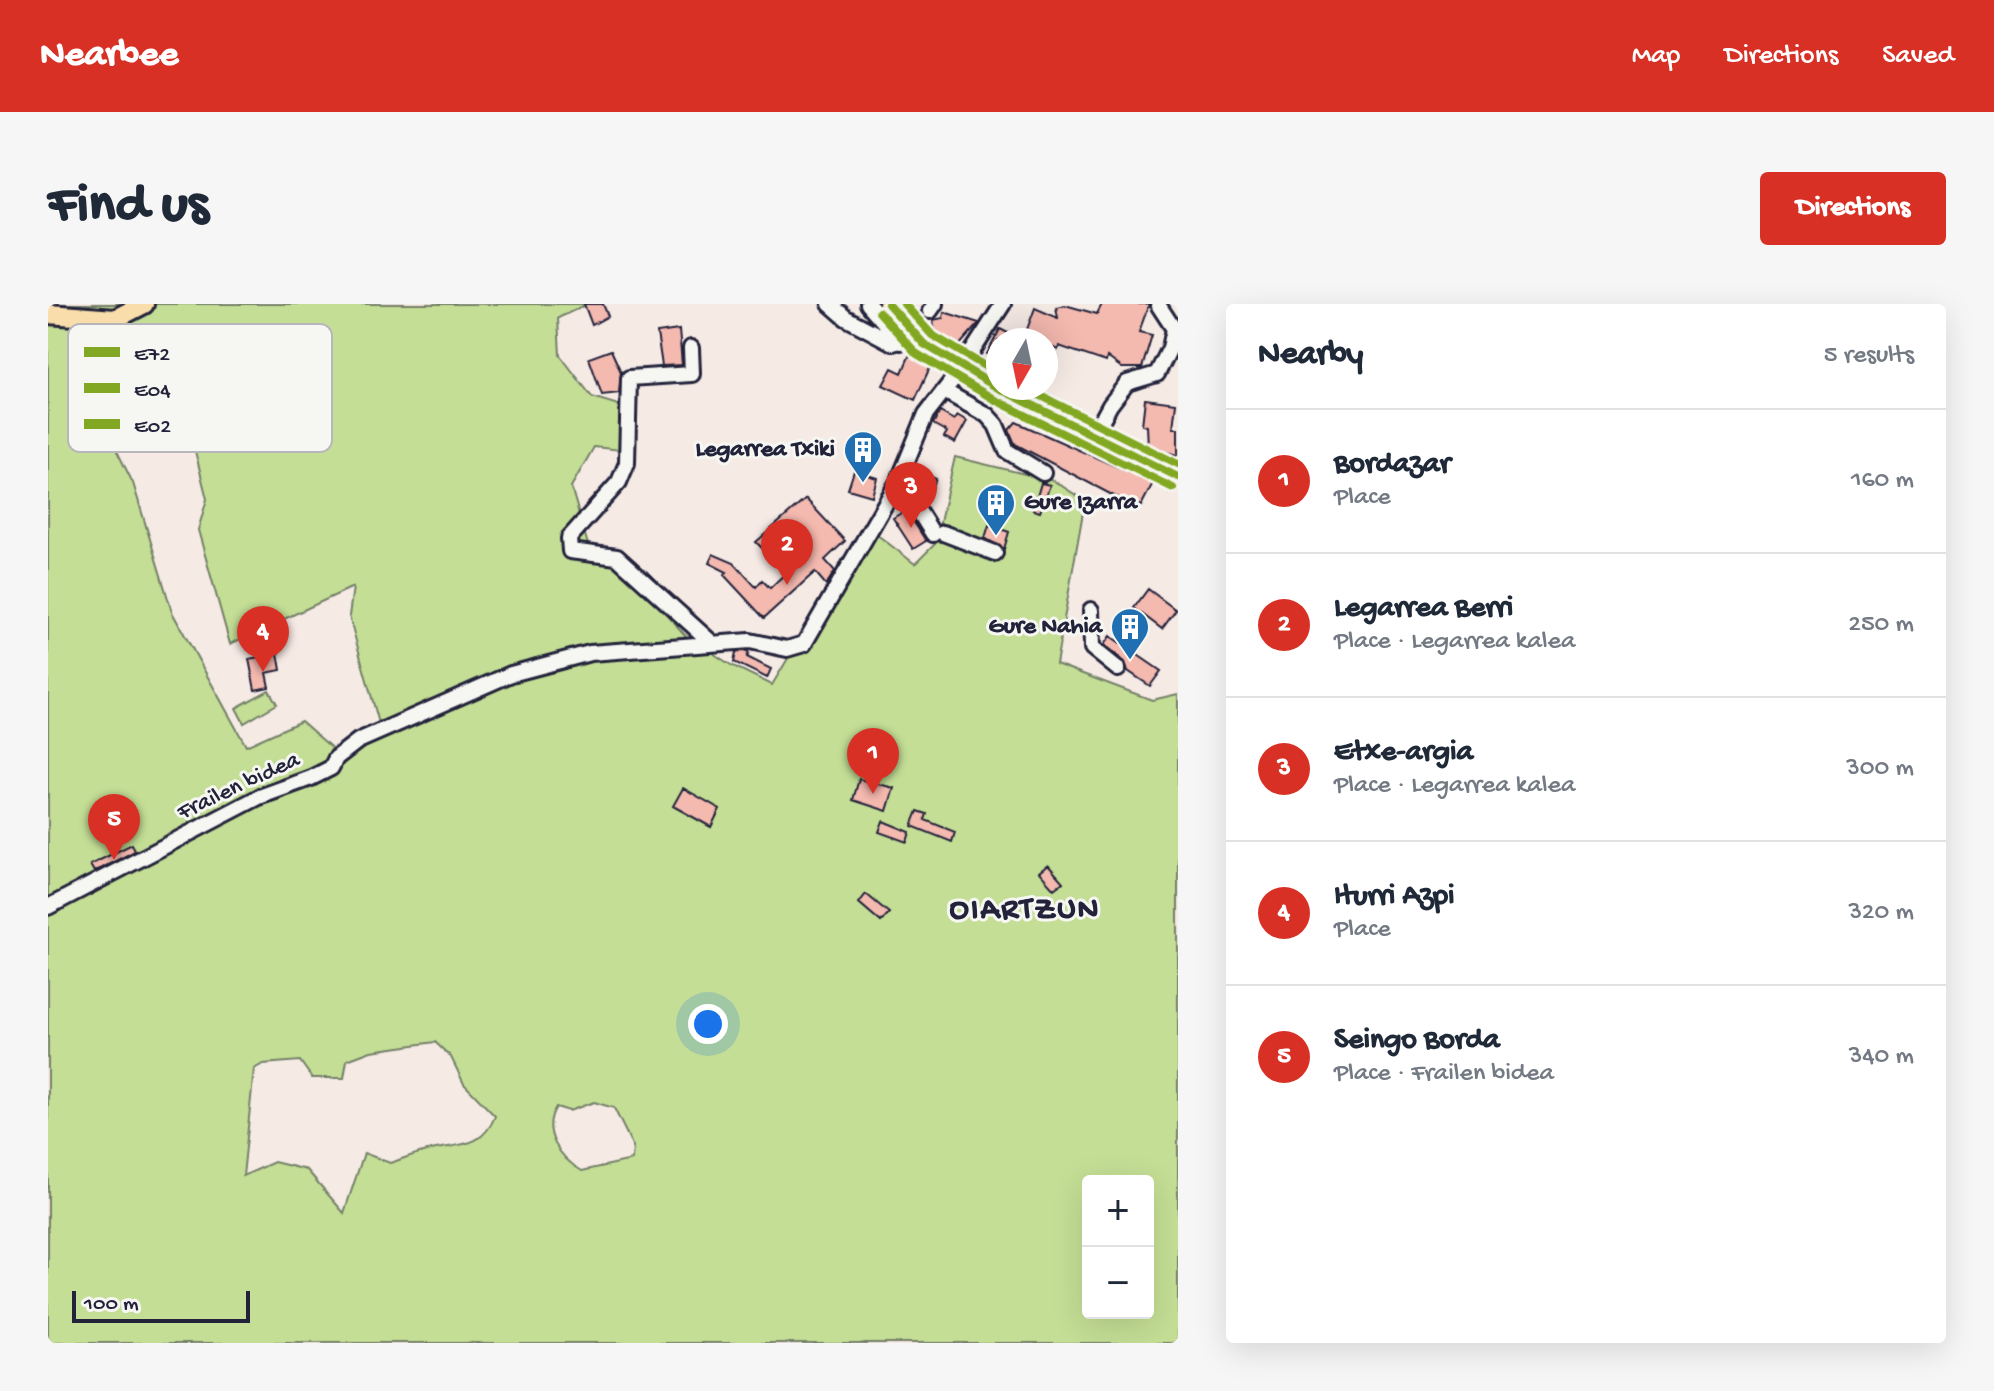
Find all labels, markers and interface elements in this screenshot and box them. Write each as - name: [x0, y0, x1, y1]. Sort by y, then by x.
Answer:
- text: Nearbee: [40, 34, 178, 78]
- text: Map: [1632, 40, 1680, 73]
- text: Directions: [1724, 40, 1838, 73]
- text: Saved: [1882, 40, 1954, 73]
- button: Directions: [1760, 172, 1946, 245]
- text: Find us: [48, 175, 208, 241]
- legend: [68, 324, 332, 452]
- north arrow: [986, 328, 1058, 400]
- text: Nearby: [1258, 336, 1363, 376]
- text: 5 results: [1824, 341, 1914, 372]
- text: E72: [134, 343, 170, 369]
- text: E04: [134, 379, 171, 405]
- text: E02: [134, 415, 171, 441]
- building icon: Legarrea Txiki: [842, 429, 884, 484]
- place label: Legarrea Txiki: [696, 436, 835, 465]
- text: Bordazar: [1334, 448, 1450, 483]
- pin: 3: [885, 462, 937, 528]
- text: 1: [1279, 466, 1289, 497]
- text: 160 m: [1851, 466, 1914, 497]
- building icon: Gure Izarra: [975, 482, 1017, 537]
- text: Place: [1334, 483, 1391, 514]
- place label: Gure Izarra: [1024, 489, 1139, 518]
- pin: 2: [761, 519, 813, 585]
- text: Legarrea Berri: [1334, 592, 1513, 627]
- pin: 4: [237, 606, 289, 672]
- building icon: Gure Nahia: [1109, 606, 1151, 661]
- text: 2: [1278, 610, 1290, 641]
- text: 250 m: [1848, 610, 1914, 641]
- place label: Gure Nahia: [989, 613, 1104, 642]
- text: Place · Legarrea kalea: [1334, 627, 1575, 658]
- pin: 1: [847, 728, 899, 794]
- text: Etxe-argia: [1334, 736, 1473, 771]
- street label: Frailen bidea: [172, 746, 305, 828]
- text: 3: [1277, 754, 1291, 785]
- text: 300 m: [1846, 754, 1914, 785]
- text: Place · Legarrea kalea: [1334, 771, 1575, 802]
- pin: 5: [88, 794, 140, 860]
- text: Iturri Azpi: [1334, 880, 1455, 915]
- district label: OIARTZUN: [950, 892, 1100, 930]
- text: 4: [1278, 898, 1290, 929]
- text: 320 m: [1848, 898, 1914, 929]
- text: Place: [1334, 915, 1391, 946]
- your location: [688, 1004, 728, 1044]
- text: Seingo Borda: [1334, 1024, 1500, 1059]
- text: 5: [1277, 1042, 1291, 1073]
- text: 340 m: [1849, 1042, 1914, 1073]
- text: Place · Frailen bidea: [1334, 1059, 1554, 1090]
- map controls: [1082, 1175, 1154, 1319]
- button: +: [1082, 1175, 1154, 1247]
- button: −: [1082, 1247, 1154, 1319]
- scale bar: [72, 1287, 250, 1323]
- text: 100 m: [84, 1292, 139, 1318]

